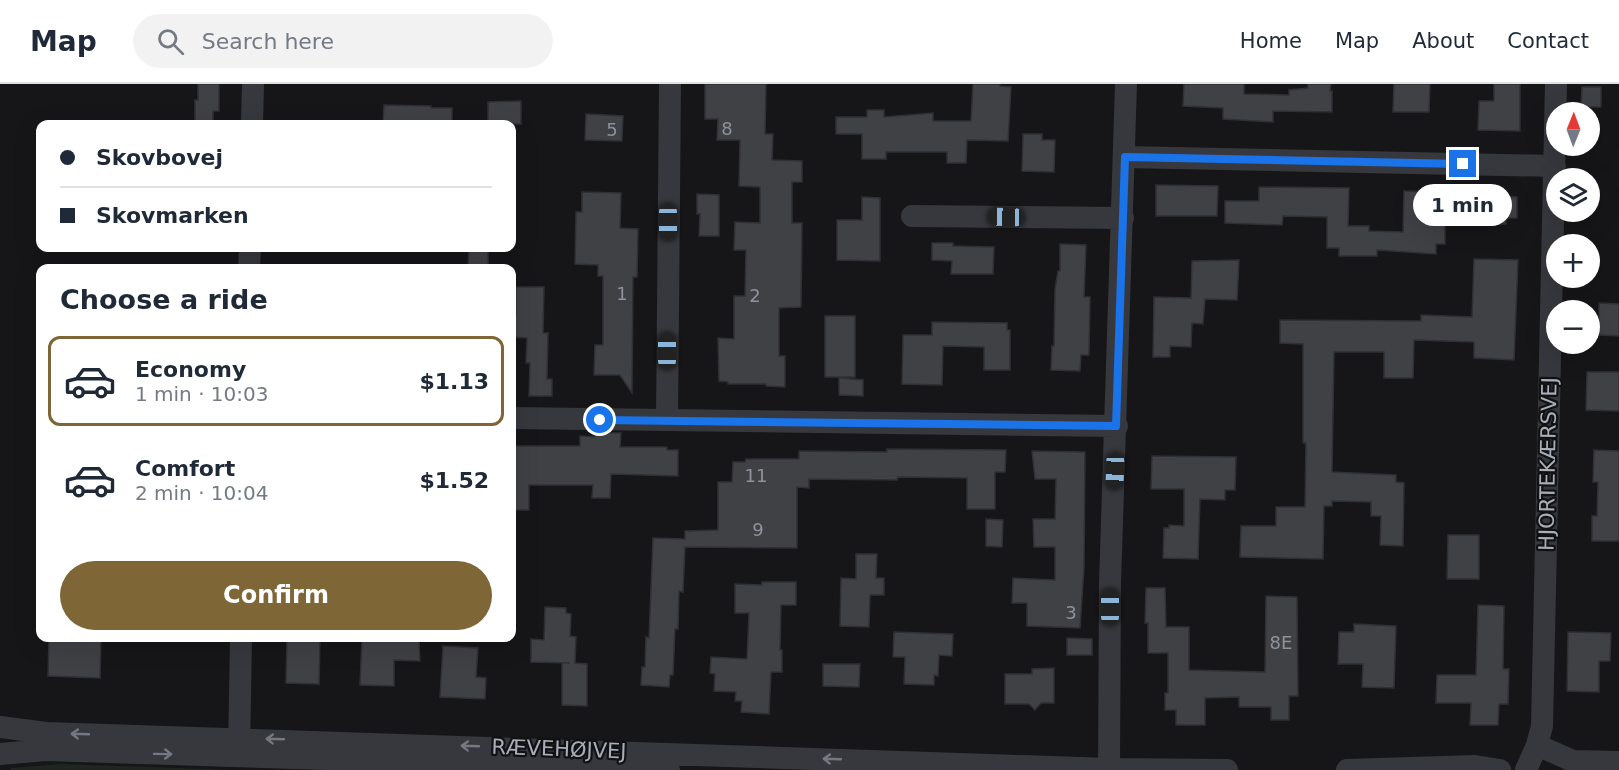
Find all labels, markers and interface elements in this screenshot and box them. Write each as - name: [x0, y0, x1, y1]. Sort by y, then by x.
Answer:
- search box: [133, 14, 553, 68]
- text: Map: [30, 25, 97, 58]
- icon: search: [154, 25, 187, 58]
- text: Search here: [202, 29, 334, 54]
- text: Home: [1240, 29, 1302, 53]
- text: Map: [1335, 29, 1379, 53]
- text: About: [1412, 29, 1474, 53]
- text: Contact: [1507, 29, 1589, 53]
- north arrow: [1546, 102, 1600, 156]
- map controls: [1546, 102, 1600, 354]
- house number: 8: [721, 118, 733, 139]
- house number: 5: [606, 119, 618, 140]
- text: Skovbovej: [96, 145, 223, 170]
- route end: [1449, 150, 1476, 177]
- button: layers: [1546, 168, 1600, 222]
- callout: 1 min: [1414, 185, 1512, 227]
- text: 1 min: [1431, 193, 1494, 217]
- text: Skovmarken: [96, 203, 249, 228]
- car: [659, 204, 677, 240]
- car: [988, 208, 1024, 226]
- button: +: [1546, 234, 1600, 288]
- house number: 1: [616, 283, 628, 304]
- text: Choose a ride: [60, 284, 268, 315]
- house number: 2: [749, 285, 761, 306]
- button: −: [1546, 300, 1600, 354]
- car: [658, 333, 676, 369]
- icon: car: [63, 354, 117, 408]
- text: Economy: [135, 357, 246, 382]
- text: $1.13: [419, 369, 489, 394]
- street label: HJORTEKÆRSVEJ: [1534, 377, 1562, 551]
- text: 1 min · 10:03: [135, 382, 269, 406]
- route start: [586, 406, 613, 433]
- icon: car: [63, 453, 117, 507]
- car: [1105, 453, 1125, 489]
- text: Comfort: [135, 456, 235, 481]
- house number: 11: [745, 465, 767, 486]
- text: $1.52: [419, 468, 489, 493]
- text: 2 min · 10:04: [135, 481, 269, 505]
- house number: 9: [752, 519, 764, 540]
- button: Confirm: [60, 561, 492, 630]
- car: [1101, 589, 1119, 625]
- house number: 3: [1065, 602, 1077, 623]
- house number: 8E: [1270, 632, 1292, 653]
- one-way arrow: [70, 728, 90, 739]
- one-way arrow: [265, 734, 285, 745]
- street label: RÆVEHØJVEJ: [491, 735, 627, 763]
- one-way arrow: [460, 741, 480, 752]
- one-way arrow: [153, 748, 173, 759]
- one-way arrow: [823, 753, 843, 765]

